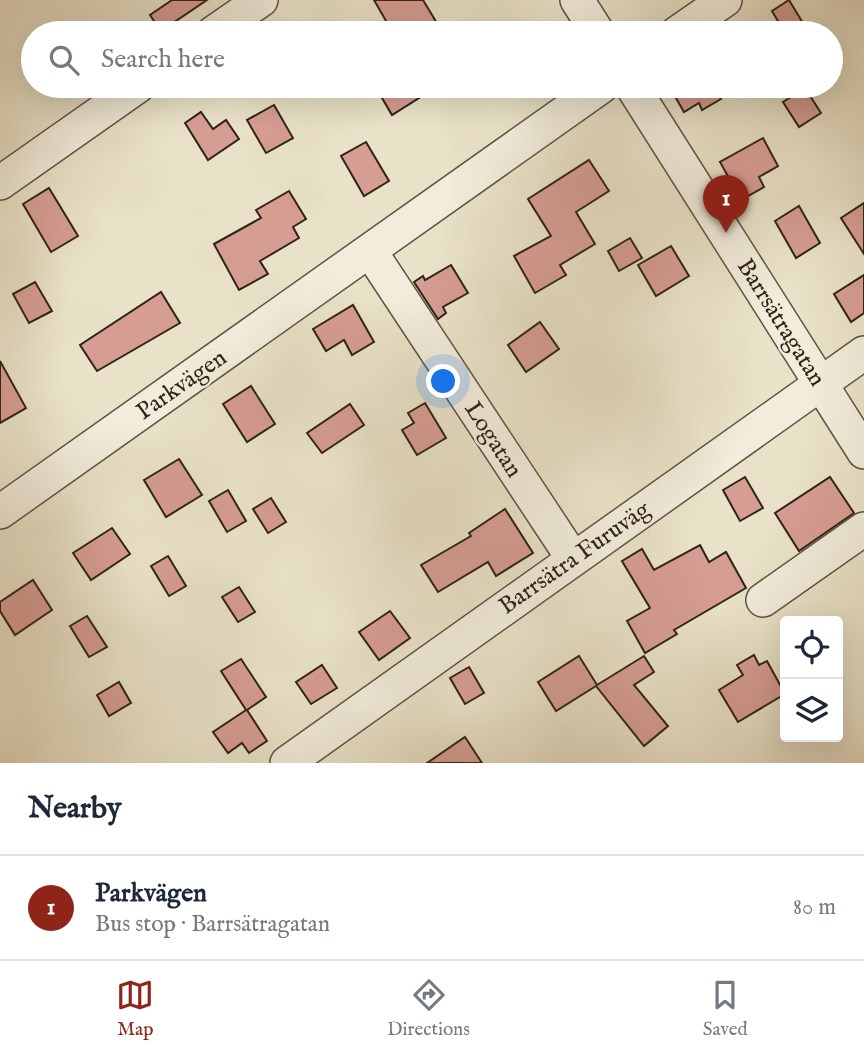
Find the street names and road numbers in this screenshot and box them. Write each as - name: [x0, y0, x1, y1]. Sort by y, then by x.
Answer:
- street label: Barrsätragatan: [729, 253, 832, 393]
- street label: Parkvägen: [131, 343, 233, 428]
- street label: Logatan: [457, 396, 529, 484]
- street label: Barrsätra Furuväg: [493, 494, 658, 622]

